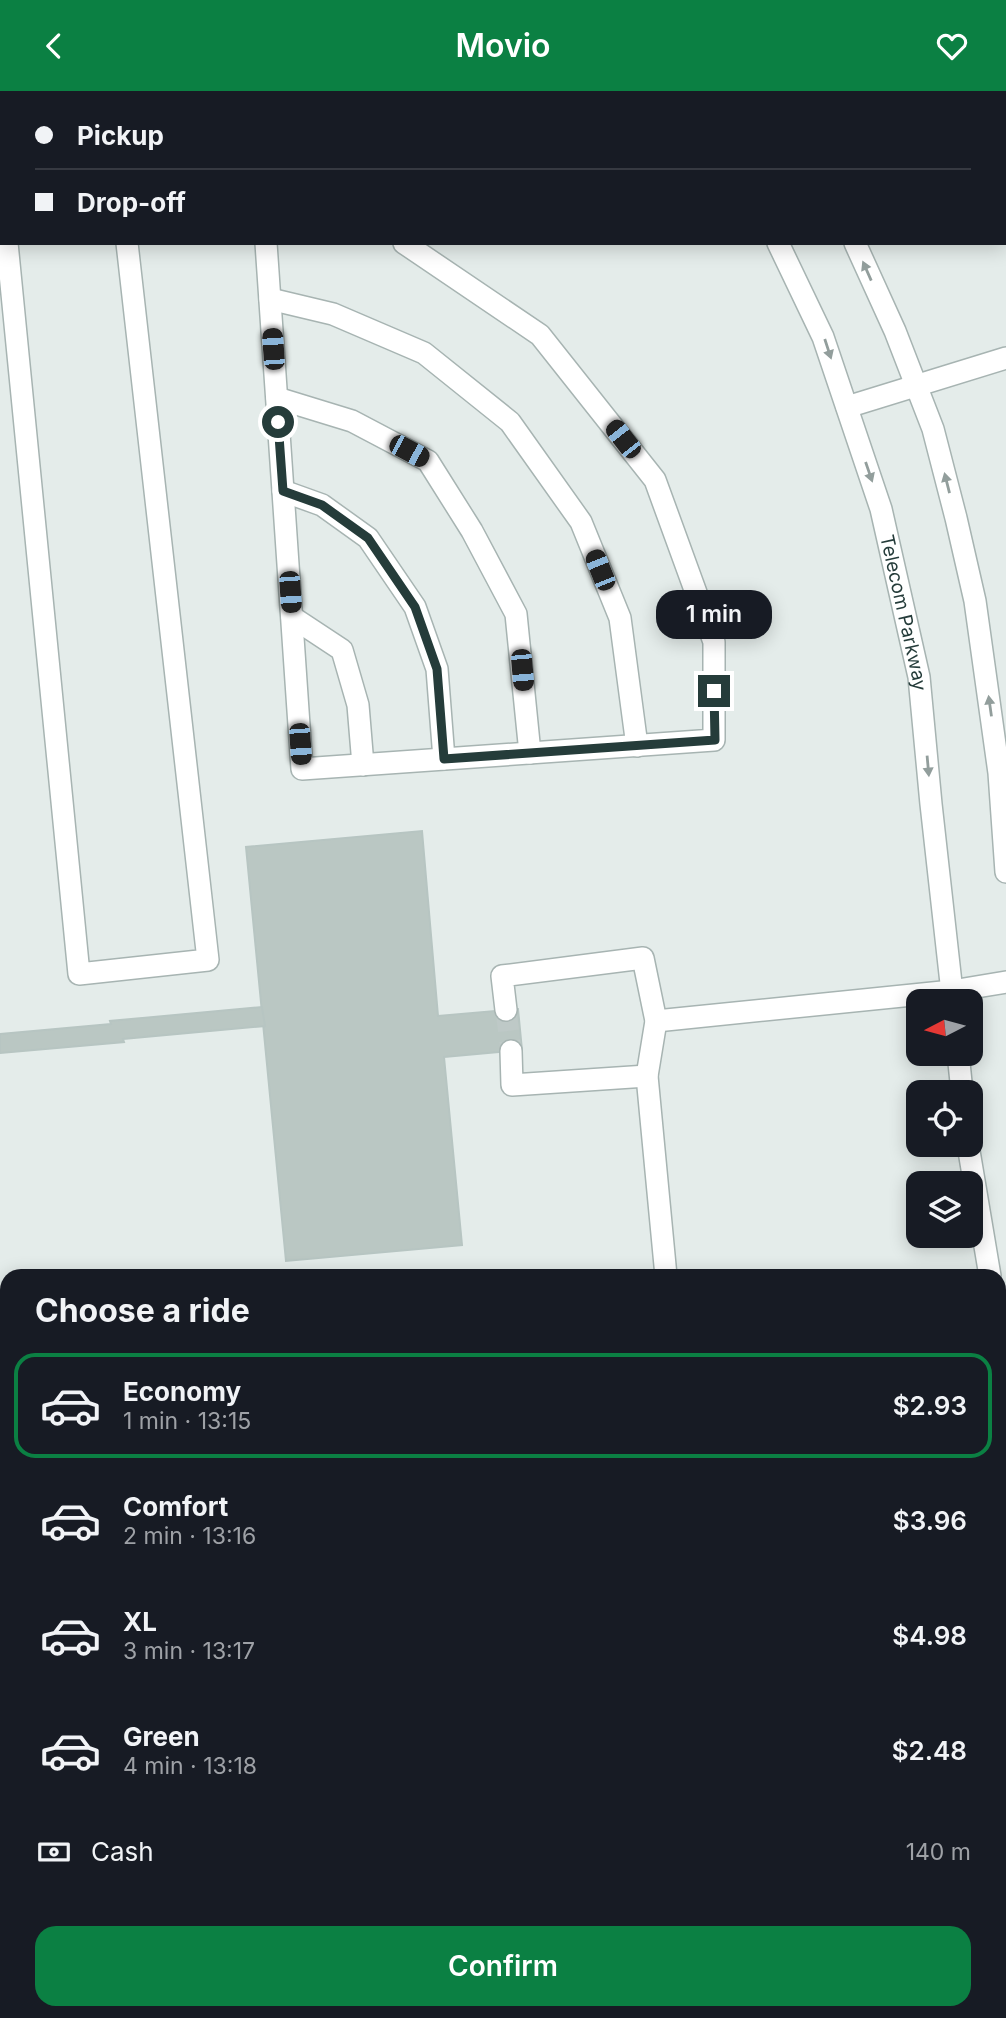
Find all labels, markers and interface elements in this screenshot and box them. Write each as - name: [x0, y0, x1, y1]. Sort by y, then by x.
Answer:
- text: Movio: [455, 26, 551, 65]
- icon: back: [35, 27, 73, 65]
- icon: heart: [933, 27, 971, 65]
- text: Pickup: [77, 120, 164, 151]
- text: Drop-off: [77, 187, 186, 218]
- one-way arrow: [861, 260, 872, 281]
- car: [262, 327, 285, 371]
- one-way arrow: [823, 339, 834, 360]
- route start: [262, 406, 294, 438]
- car: [602, 416, 645, 462]
- car: [386, 432, 433, 470]
- one-way arrow: [864, 462, 875, 483]
- one-way arrow: [941, 472, 952, 494]
- street label: Telecom Parkway: [875, 533, 931, 692]
- car: [583, 547, 618, 593]
- car: [279, 570, 302, 614]
- callout: 1 min: [656, 589, 772, 639]
- text: 1 min: [686, 600, 742, 628]
- car: [510, 648, 535, 692]
- route end: [698, 675, 730, 707]
- one-way arrow: [984, 695, 995, 717]
- car: [289, 722, 312, 766]
- one-way arrow: [922, 755, 933, 777]
- north arrow: [906, 989, 984, 1066]
- map controls: [906, 989, 983, 1248]
- button: locate: [906, 1080, 983, 1157]
- button: layers: [906, 1171, 983, 1248]
- text: Choose a ride: [35, 1291, 250, 1330]
- icon: car: [39, 1374, 102, 1437]
- text: Economy: [123, 1376, 241, 1407]
- text: $2.93: [893, 1390, 967, 1421]
- text: 1 min · 13:15: [123, 1407, 251, 1435]
- icon: car: [39, 1489, 102, 1552]
- text: Comfort: [123, 1491, 228, 1522]
- text: $3.96: [893, 1505, 967, 1536]
- text: 2 min · 13:16: [123, 1522, 256, 1550]
- icon: car: [39, 1604, 102, 1667]
- text: XL: [123, 1606, 157, 1637]
- text: $4.98: [892, 1620, 967, 1651]
- text: 3 min · 13:17: [123, 1637, 255, 1665]
- icon: car: [39, 1719, 102, 1782]
- text: Green: [123, 1721, 200, 1752]
- text: $2.48: [892, 1735, 967, 1766]
- text: 4 min · 13:18: [123, 1752, 257, 1780]
- icon: cash: [35, 1833, 73, 1871]
- text: Cash: [91, 1836, 154, 1867]
- text: 140 m: [906, 1838, 971, 1866]
- button: Confirm: [35, 1926, 971, 2006]

